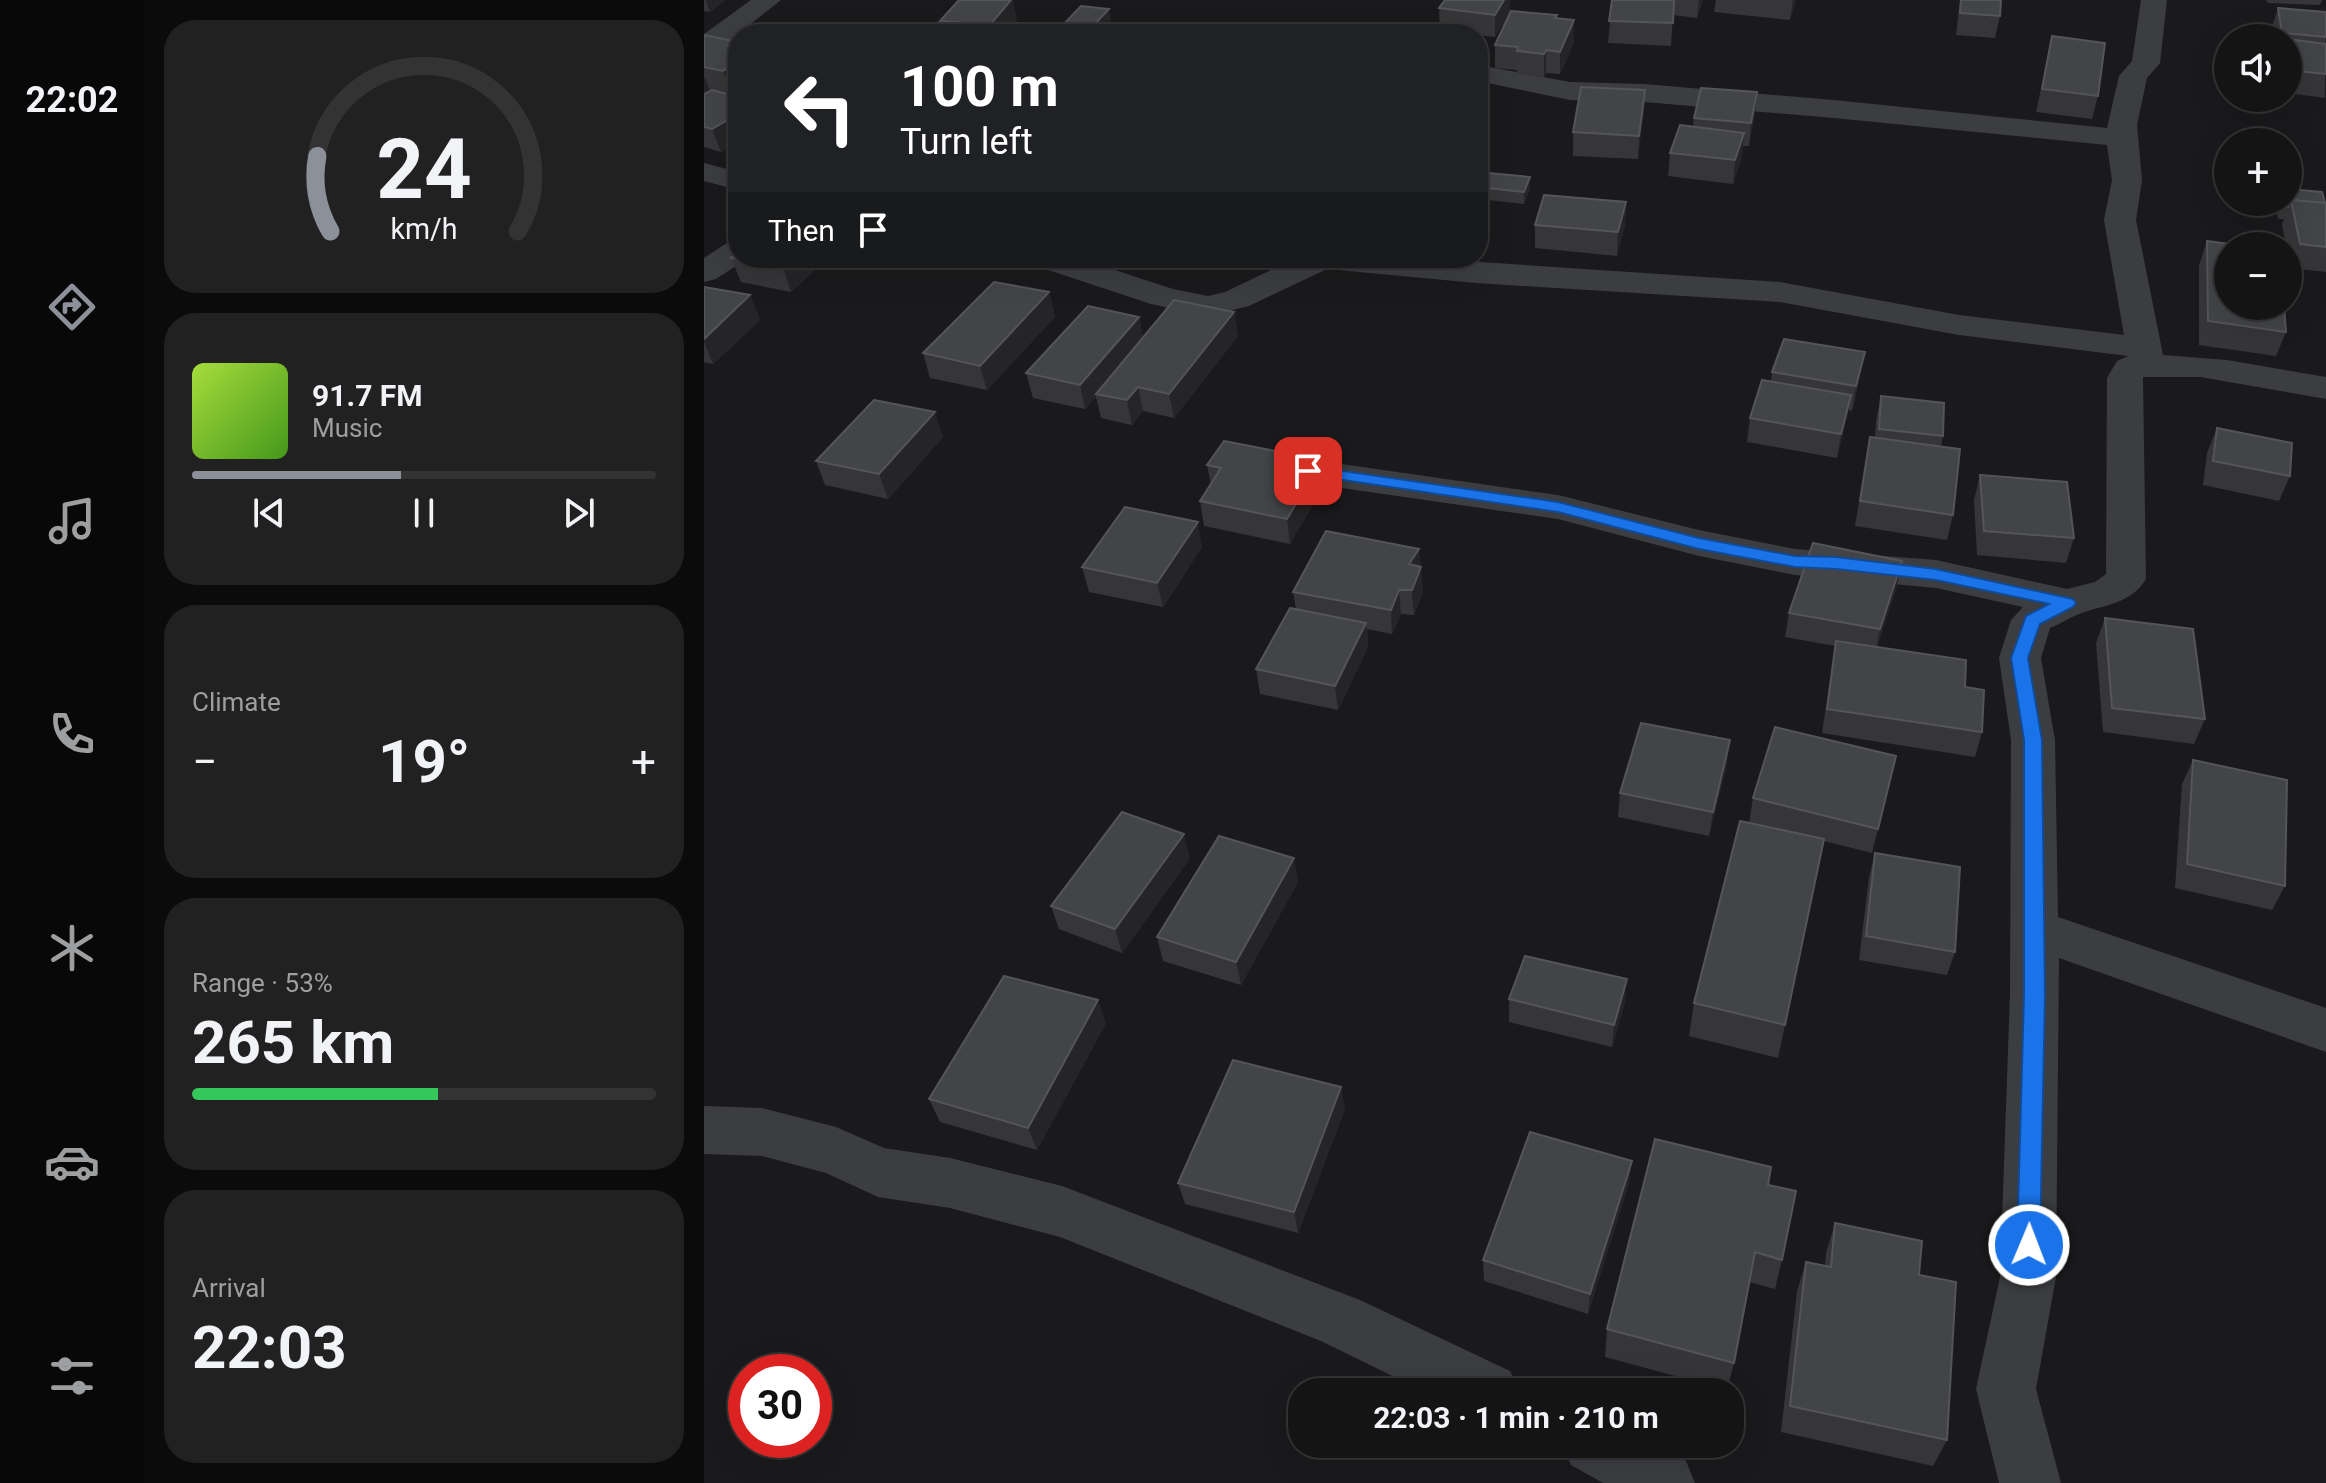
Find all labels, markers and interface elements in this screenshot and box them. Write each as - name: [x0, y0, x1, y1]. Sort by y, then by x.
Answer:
- map controls: [2214, 24, 2302, 320]
- button: sound: [2214, 24, 2302, 112]
- text: 100 m: [900, 54, 1059, 120]
- icon: left: [768, 56, 872, 160]
- text: 22:02: [26, 79, 118, 121]
- text: 24: [376, 121, 472, 218]
- text: Turn left: [900, 121, 1033, 163]
- button: +: [2214, 128, 2302, 216]
- icon: arrive: [851, 208, 895, 252]
- text: km/h: [390, 212, 458, 246]
- text: Then: [768, 213, 835, 248]
- button: −: [2214, 232, 2302, 320]
- icon: directions: [44, 279, 100, 335]
- text: 91.7 FM: [312, 378, 423, 413]
- text: Music: [312, 413, 382, 443]
- pin: [1274, 437, 1342, 505]
- icon: arrive: [1286, 449, 1330, 493]
- icon: previous: [247, 491, 291, 535]
- icon: pause: [402, 491, 446, 535]
- icon: next: [557, 491, 601, 535]
- icon: music: [44, 493, 100, 549]
- text: Climate: [192, 687, 281, 717]
- icon: phone: [44, 706, 100, 762]
- text: 19°: [378, 726, 470, 797]
- text: −: [192, 736, 217, 788]
- text: +: [631, 736, 656, 788]
- icon: climate: [44, 920, 100, 976]
- text: Range · 53%: [192, 968, 333, 998]
- text: 265 km: [192, 1007, 394, 1078]
- icon: car: [44, 1134, 100, 1190]
- position arrow: [1987, 1203, 2071, 1287]
- text: Arrival: [192, 1273, 266, 1303]
- text: 22:03: [192, 1312, 347, 1383]
- icon: filters: [44, 1348, 100, 1404]
- speed limit sign: 30: [728, 1354, 832, 1458]
- text: 22:03 · 1 min · 210 m: [1373, 1400, 1659, 1435]

